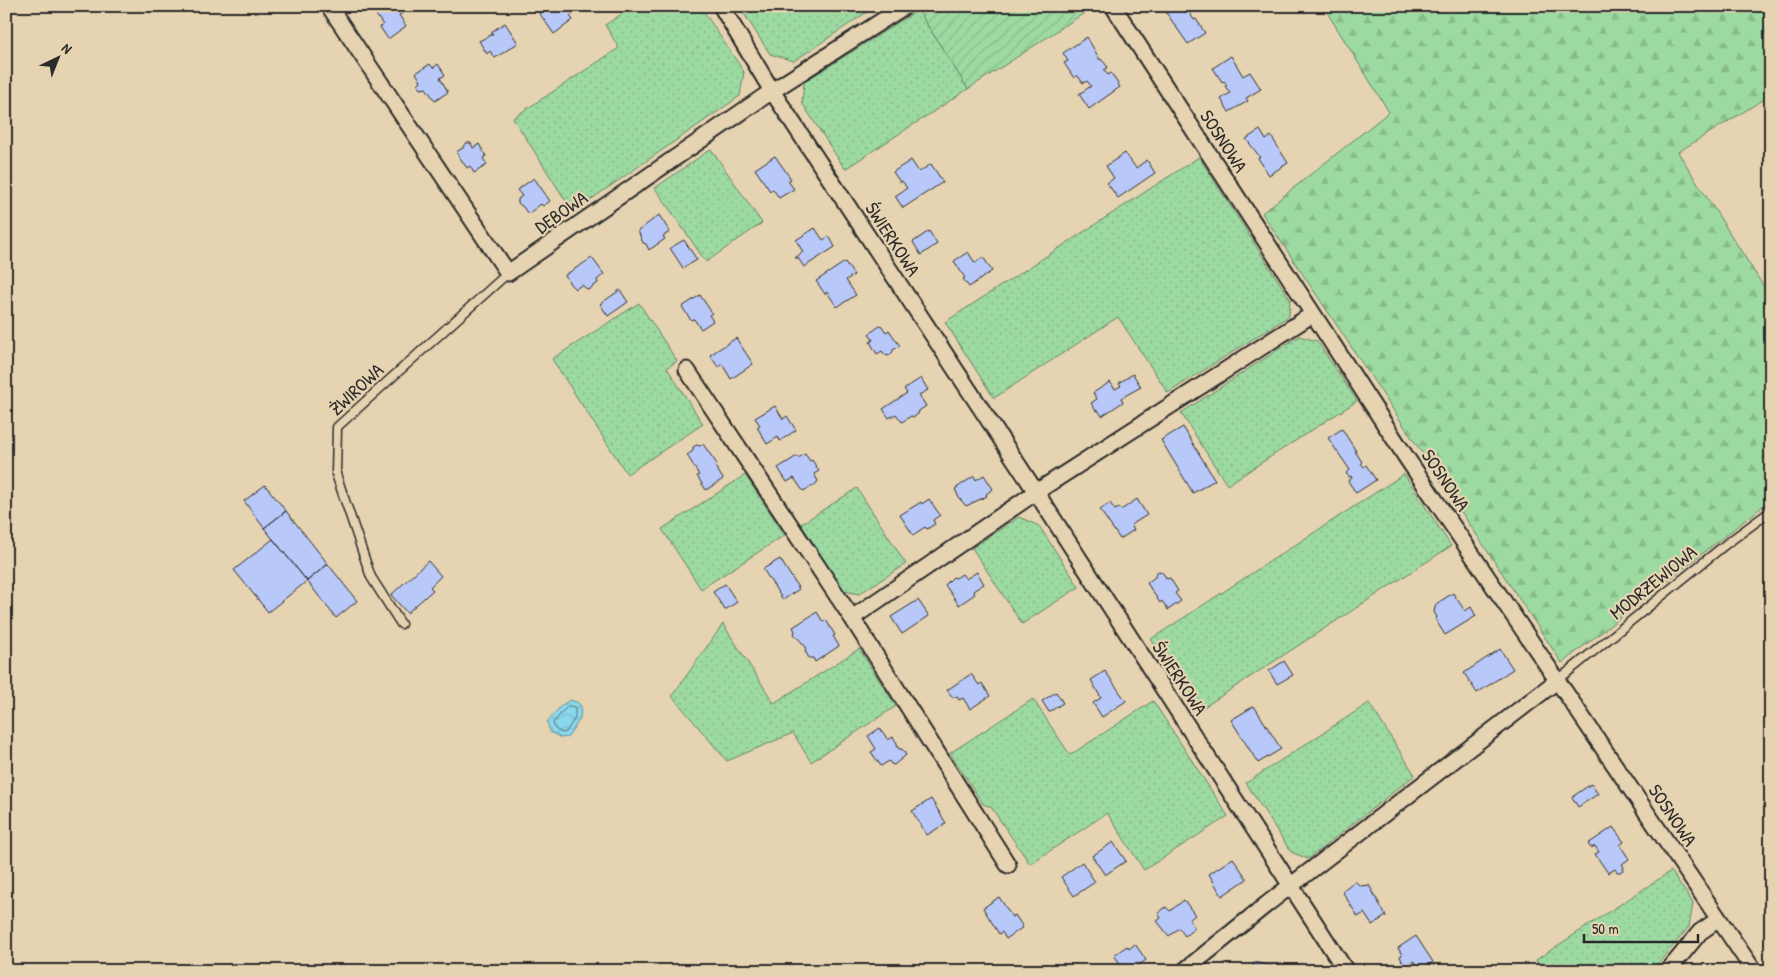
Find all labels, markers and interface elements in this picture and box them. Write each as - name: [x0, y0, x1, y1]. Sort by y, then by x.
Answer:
- north arrow: [32, 32, 82, 82]
- text: N: [58, 39, 77, 58]
- street label: SOSNOWA: [1194, 105, 1254, 177]
- street label: DĘBOWA: [530, 185, 592, 239]
- street label: ŚWIERKOWA: [859, 197, 927, 281]
- street label: ŻWIROWA: [323, 357, 389, 421]
- street label: SOSNOWA: [1416, 444, 1476, 516]
- street label: MODRZEWIOWA: [1604, 539, 1702, 625]
- street label: ŚWIERKOWA: [1146, 636, 1214, 720]
- street label: SOSNOWA: [1643, 779, 1703, 851]
- scale bar: [1584, 912, 1698, 944]
- text: 50 m: [1592, 918, 1619, 939]

